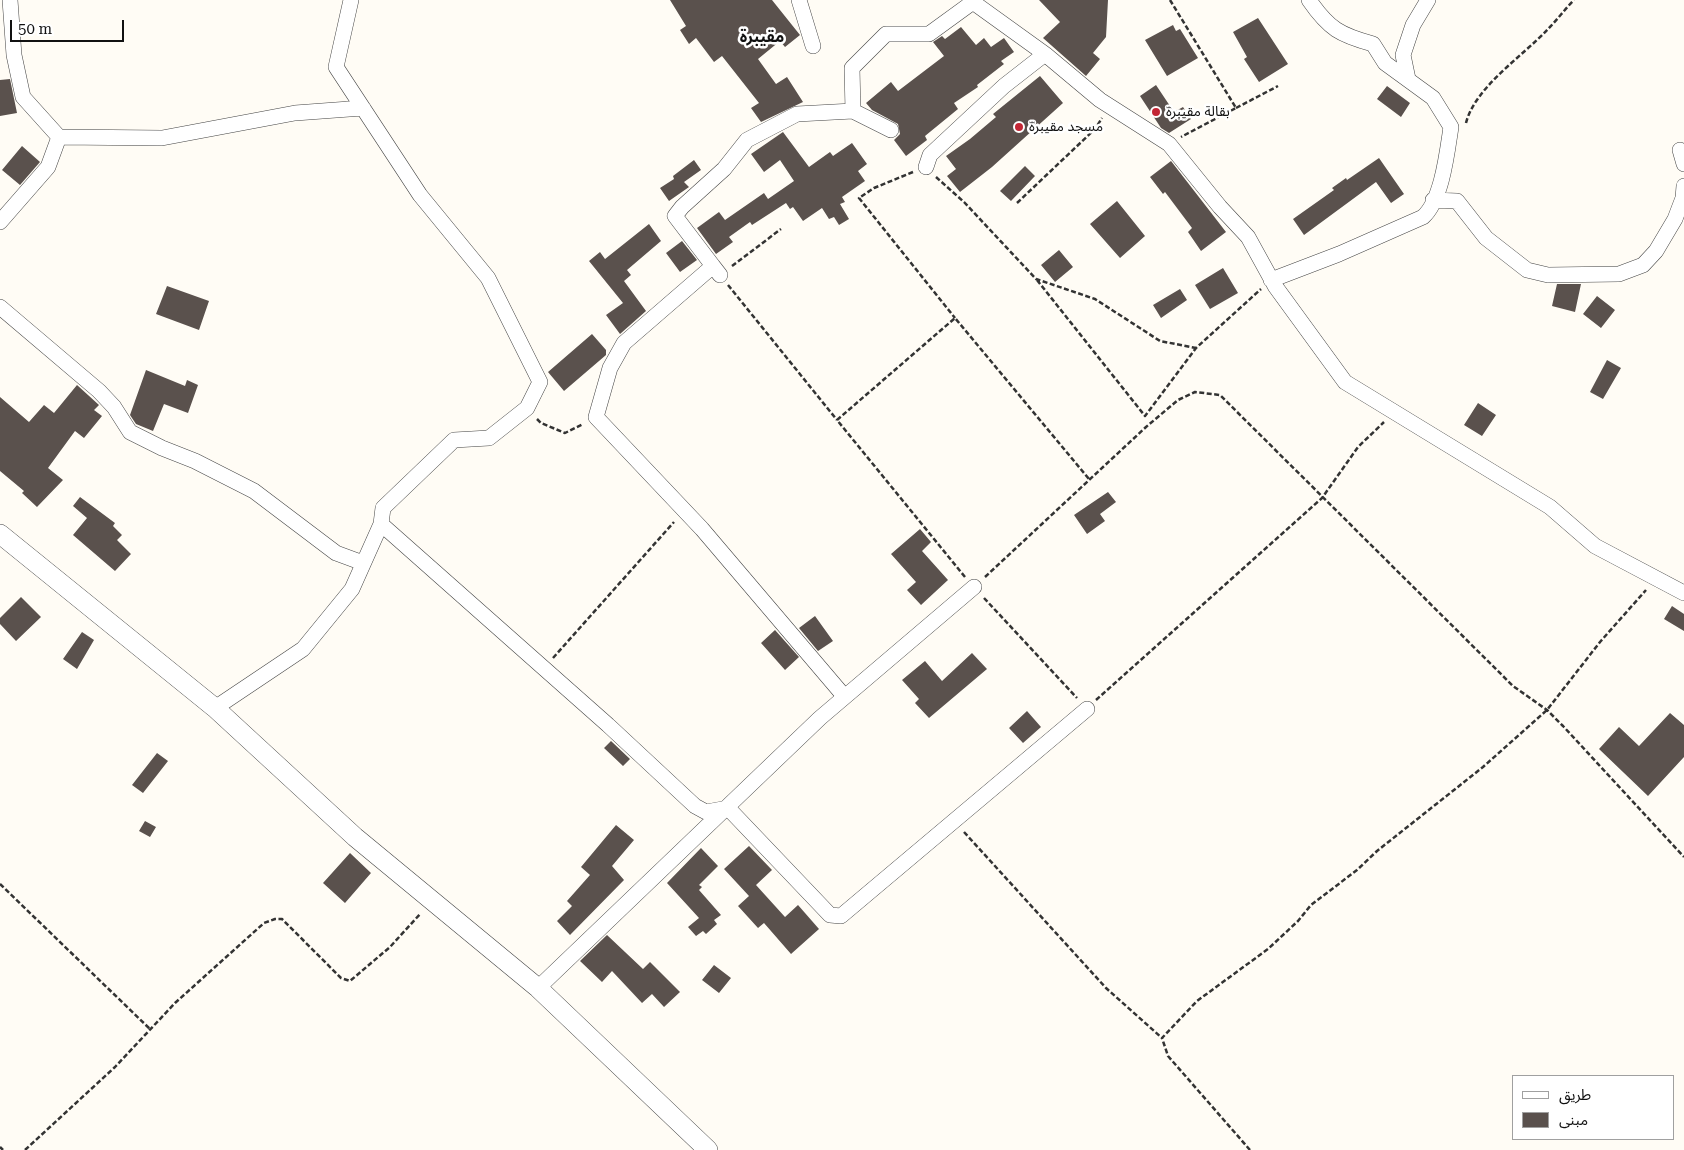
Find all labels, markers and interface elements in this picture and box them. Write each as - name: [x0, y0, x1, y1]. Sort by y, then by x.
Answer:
- scale bar: [12, 10, 126, 42]
- text: 50 m: [18, 20, 52, 38]
- district label: مقيبرة: [740, 27, 784, 47]
- place label: بقالة مقيبرة: [1166, 104, 1230, 120]
- marker: بقالة مقيبرة: [1150, 106, 1162, 118]
- place label: مسجد مقيبرة: [1029, 119, 1103, 135]
- marker: مسجد مقيبرة: [1013, 121, 1025, 133]
- legend: [1512, 1075, 1674, 1140]
- text: طريق: [1559, 1086, 1591, 1104]
- text: مبنى: [1559, 1111, 1588, 1129]

